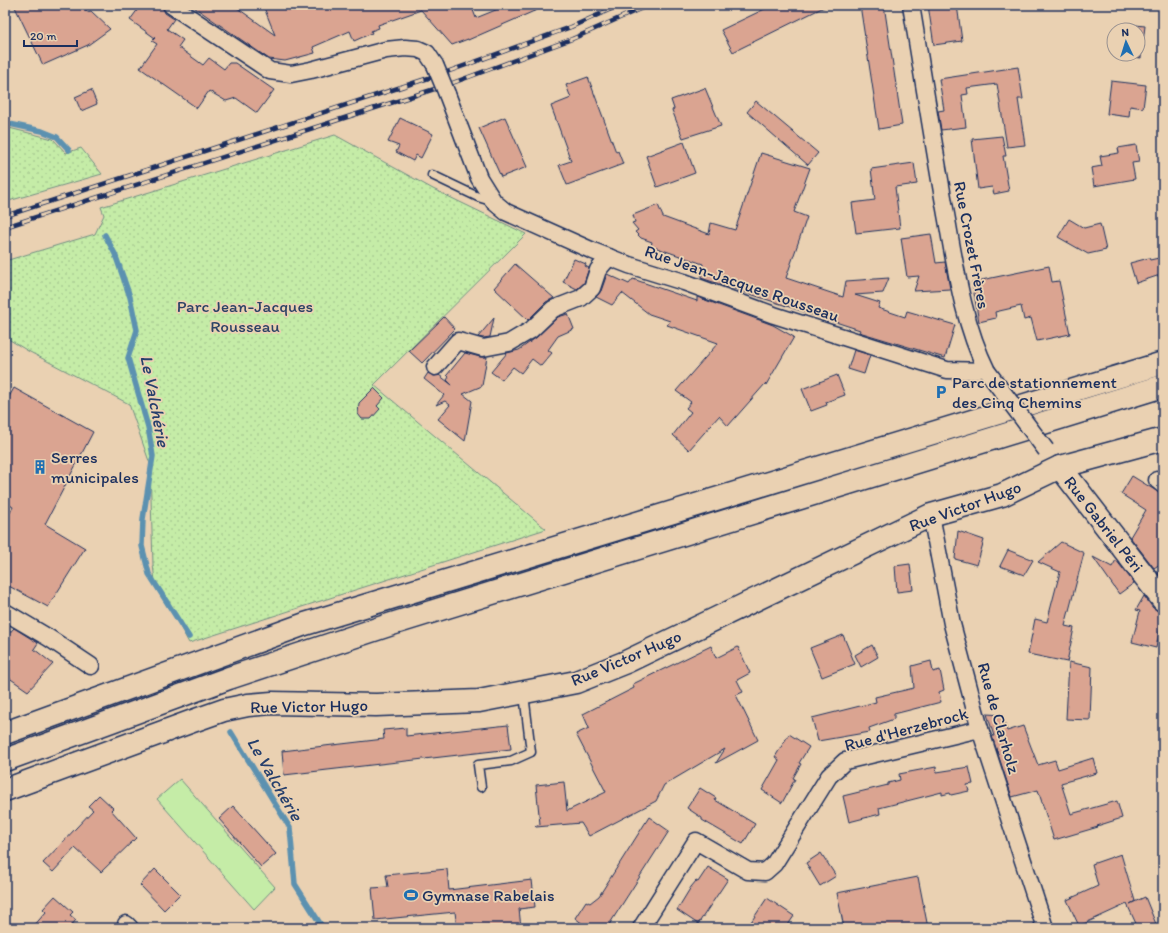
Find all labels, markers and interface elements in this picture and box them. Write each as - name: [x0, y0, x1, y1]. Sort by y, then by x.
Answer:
- scale bar: [24, 22, 77, 48]
- north arrow: [1106, 22, 1146, 62]
- text: N: [1121, 26, 1130, 39]
- text: 20 m: [30, 29, 57, 43]
- street label: Rue Crozet Frères: [950, 180, 994, 310]
- street label: Rue Jean-Jacques Rousseau: [642, 240, 842, 326]
- park label: Parc Jean-Jacques Rousseau: [177, 296, 313, 336]
- water label: Le Valchérie: [135, 353, 175, 450]
- place label: Parc de stationnement des Cinq Chemins: [952, 372, 1117, 412]
- parking icon: Parc de stationnement des Cinq Chemins: [933, 384, 949, 400]
- place label: Serres municipales: [51, 447, 139, 487]
- building icon: Serres municipales: [32, 459, 48, 475]
- street label: Rue Gabriel Péri: [1060, 472, 1148, 576]
- street label: Rue Victor Hugo: [906, 476, 1024, 536]
- street label: Rue Victor Hugo: [568, 626, 684, 690]
- street label: Rue de Clarholz: [974, 660, 1024, 776]
- street label: Rue Victor Hugo: [250, 695, 368, 717]
- street label: Rue d'Herzebrock: [842, 703, 970, 755]
- water label: Le Valchérie: [242, 733, 308, 826]
- place label: Gymnase Rabelais: [422, 885, 554, 905]
- sports icon: Gymnase Rabelais: [403, 887, 419, 903]

